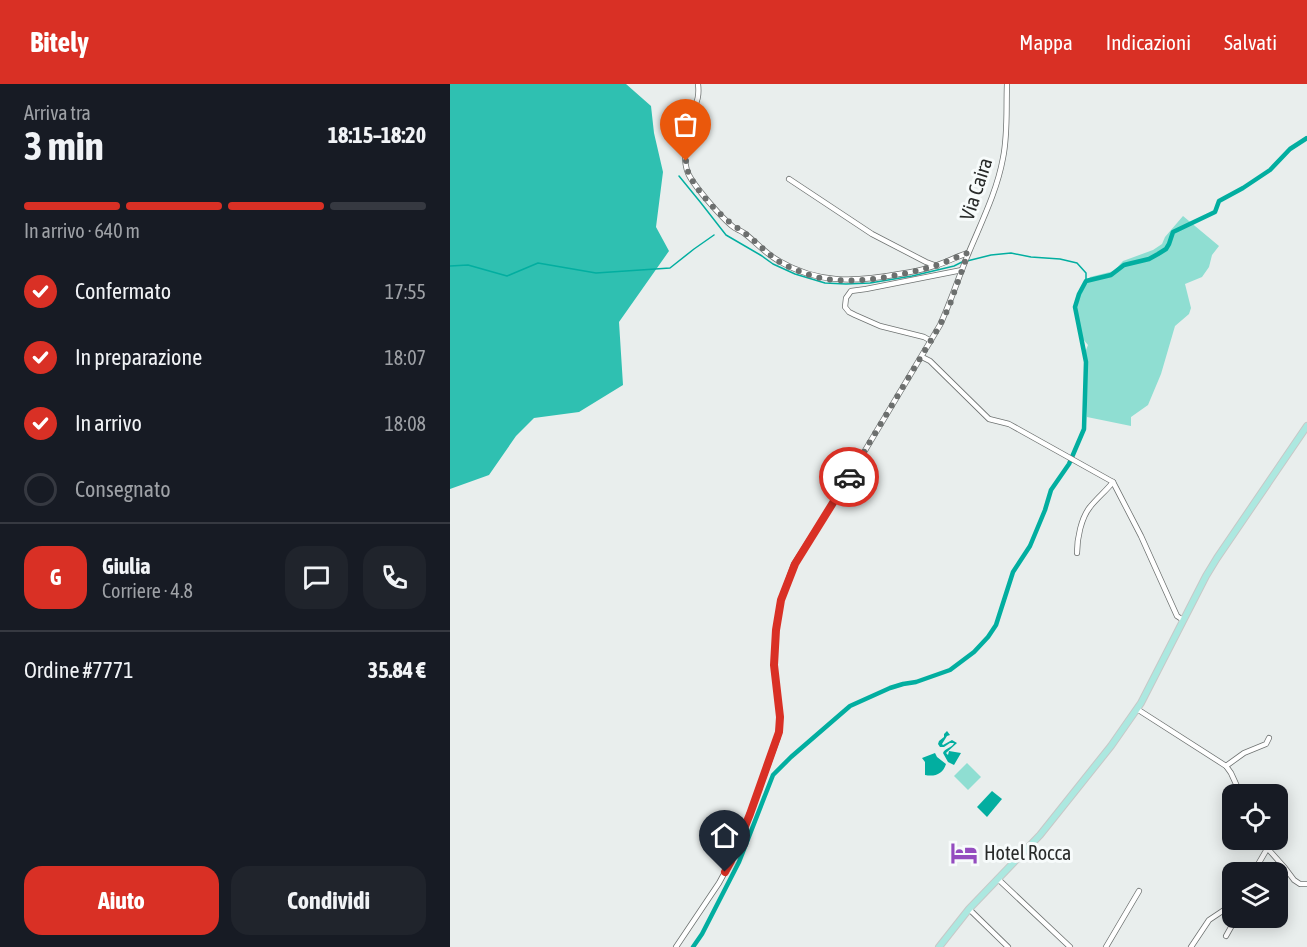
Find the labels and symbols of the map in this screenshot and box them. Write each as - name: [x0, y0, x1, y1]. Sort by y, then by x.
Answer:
- pin: [660, 99, 711, 161]
- street label: Via Caira: [955, 155, 996, 223]
- courier: [819, 447, 879, 507]
- pin: [699, 810, 750, 872]
- hotel icon: Hotel Rocca: [949, 838, 979, 868]
- place label: Hotel Rocca: [984, 841, 1071, 864]

